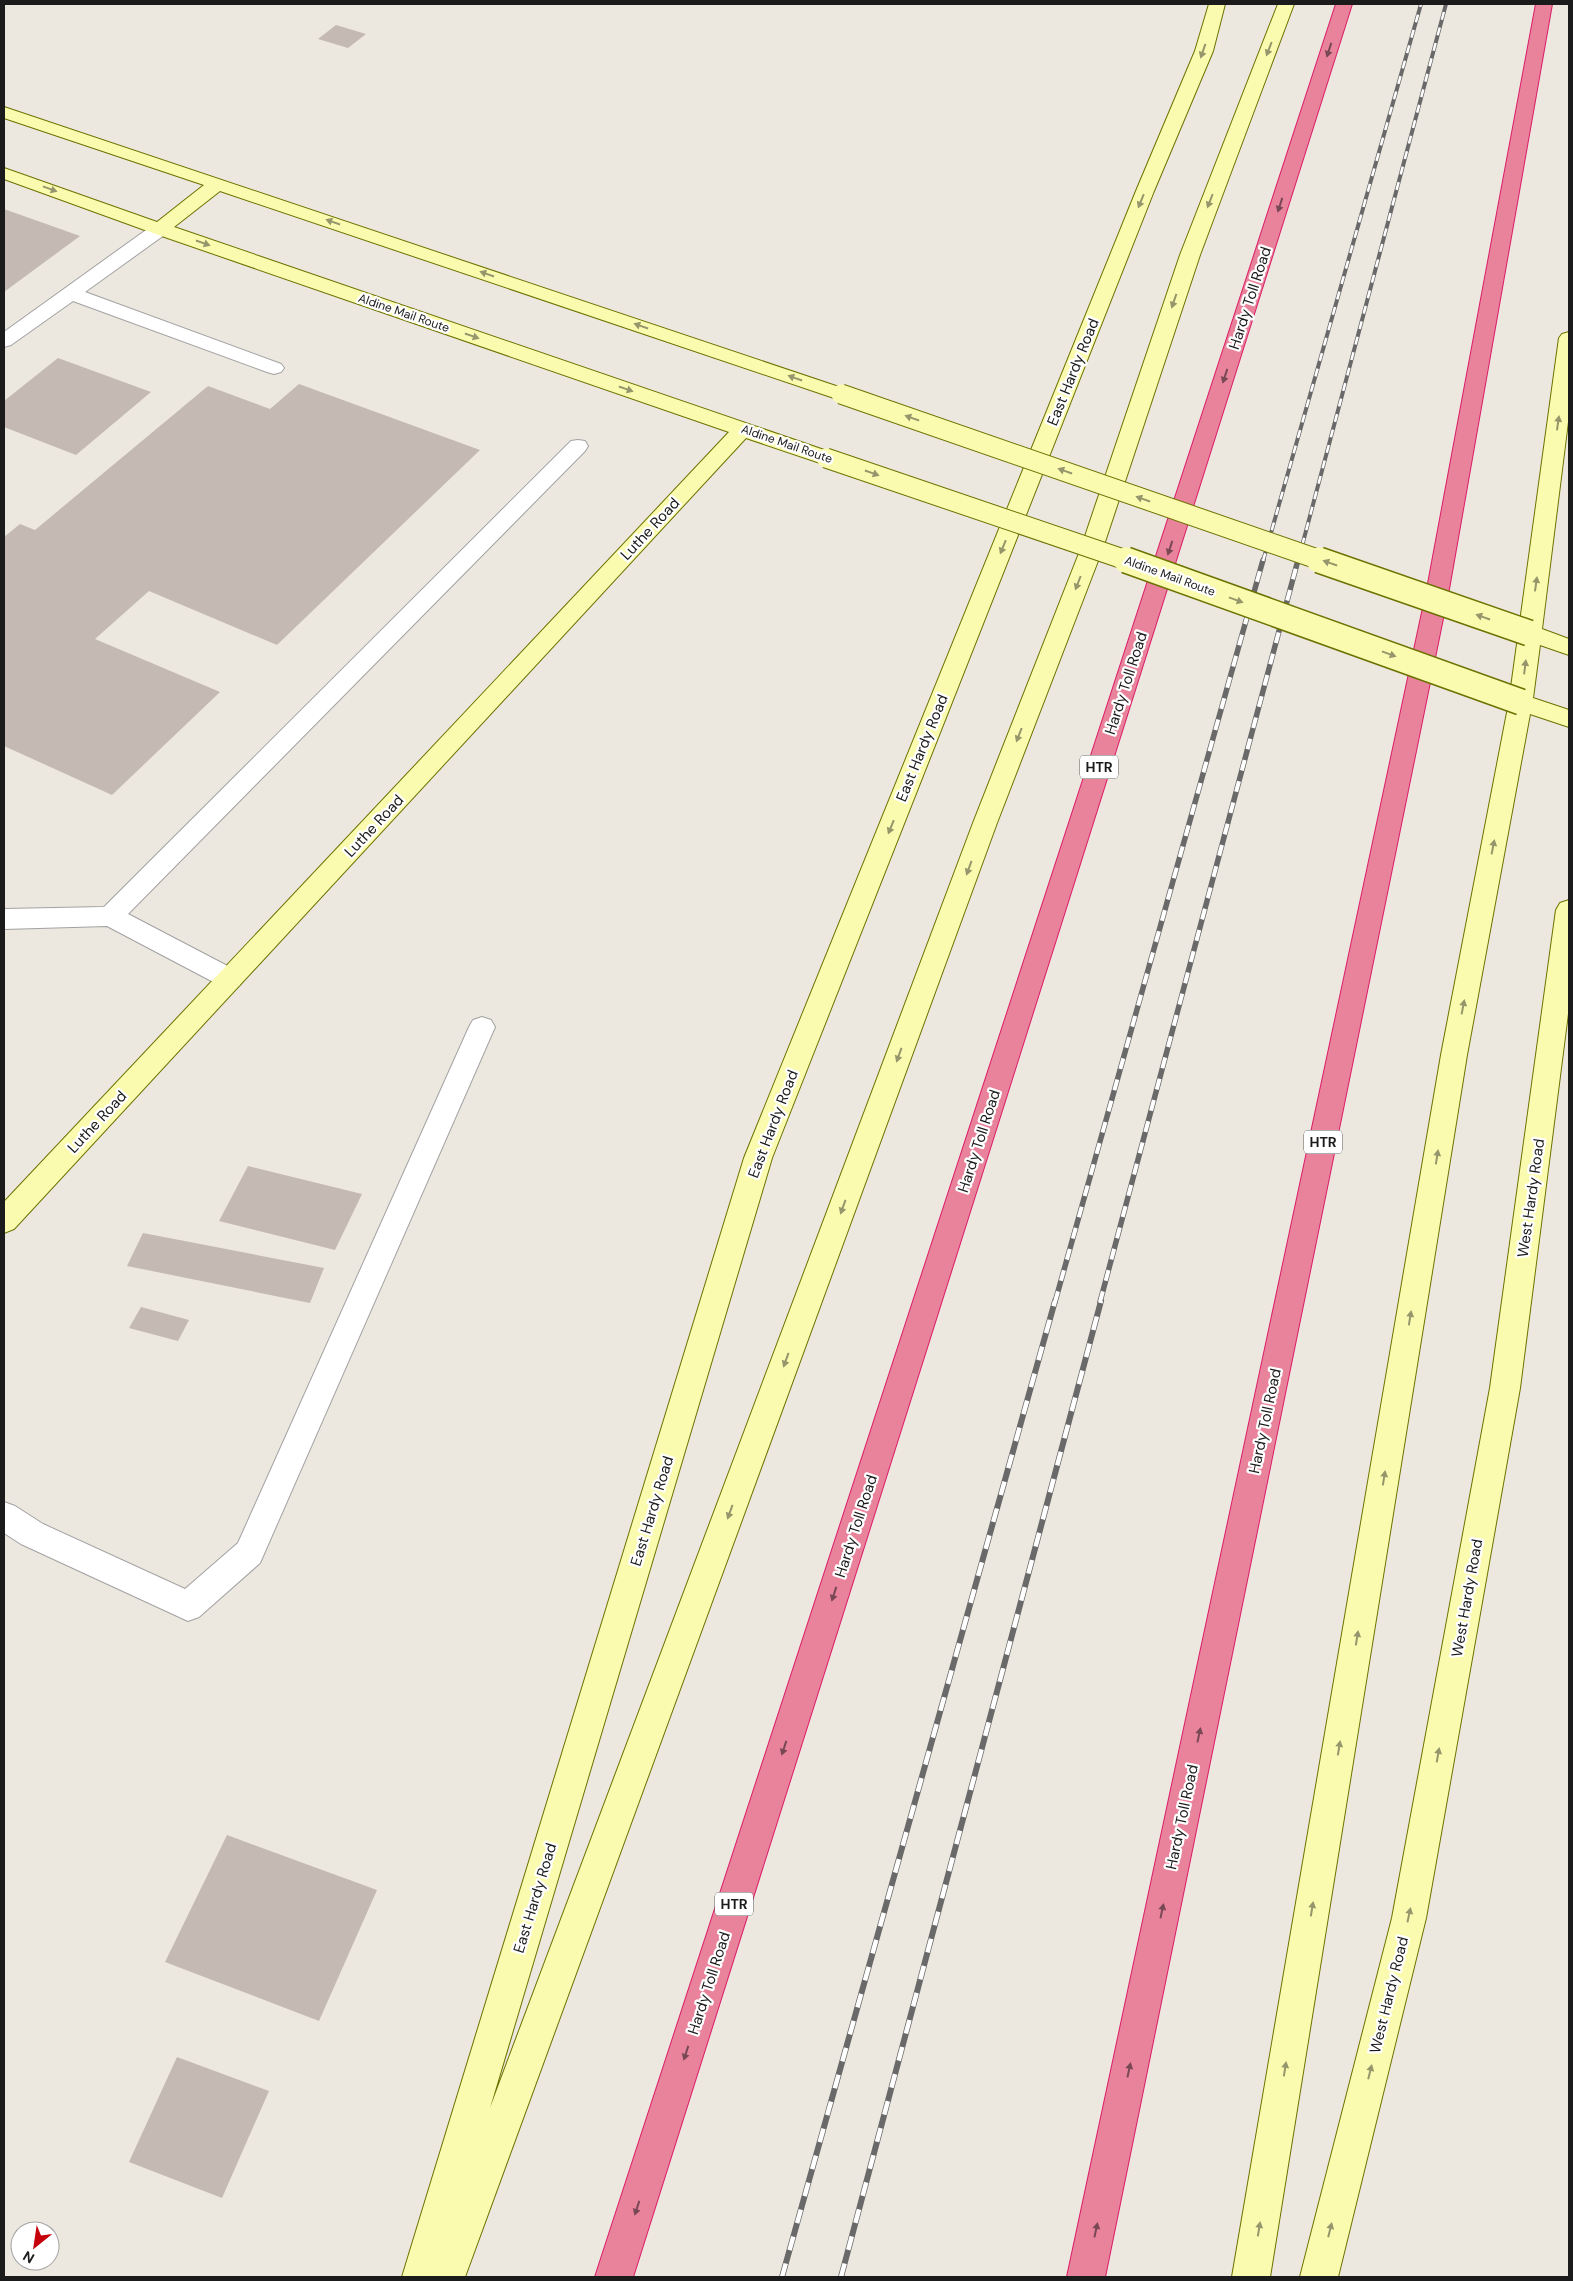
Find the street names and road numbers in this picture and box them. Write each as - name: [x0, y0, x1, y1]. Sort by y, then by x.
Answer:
- street label: Hardy Toll Road: [1224, 244, 1276, 352]
- street label: Aldine Mail Route: [356, 290, 452, 336]
- street label: East Hardy Road: [1042, 315, 1104, 429]
- street label: Aldine Mail Route: [739, 421, 835, 467]
- street label: Luthe Road: [616, 493, 684, 565]
- street label: Aldine Mail Route: [1122, 552, 1218, 600]
- street label: Hardy Toll Road: [1100, 629, 1152, 737]
- street label: East Hardy Road: [891, 691, 953, 805]
- road number: HTR: [1080, 756, 1118, 779]
- street label: Luthe Road: [340, 790, 408, 862]
- street label: East Hardy Road: [743, 1067, 803, 1181]
- street label: Luthe Road: [63, 1086, 131, 1158]
- street label: Hardy Toll Road: [953, 1087, 1005, 1195]
- road number: HTR: [1304, 1130, 1342, 1154]
- street label: West Hardy Road: [1513, 1137, 1549, 1259]
- street label: Hardy Toll Road: [1244, 1367, 1286, 1475]
- street label: East Hardy Road: [626, 1454, 678, 1568]
- street label: Hardy Toll Road: [830, 1472, 882, 1580]
- street label: West Hardy Road: [1447, 1537, 1487, 1659]
- street label: Hardy Toll Road: [1161, 1763, 1203, 1871]
- street label: East Hardy Road: [509, 1841, 561, 1955]
- road number: HTR: [715, 1892, 753, 1916]
- street label: Hardy Toll Road: [683, 1929, 735, 2037]
- street label: West Hardy Road: [1365, 1935, 1413, 2055]

